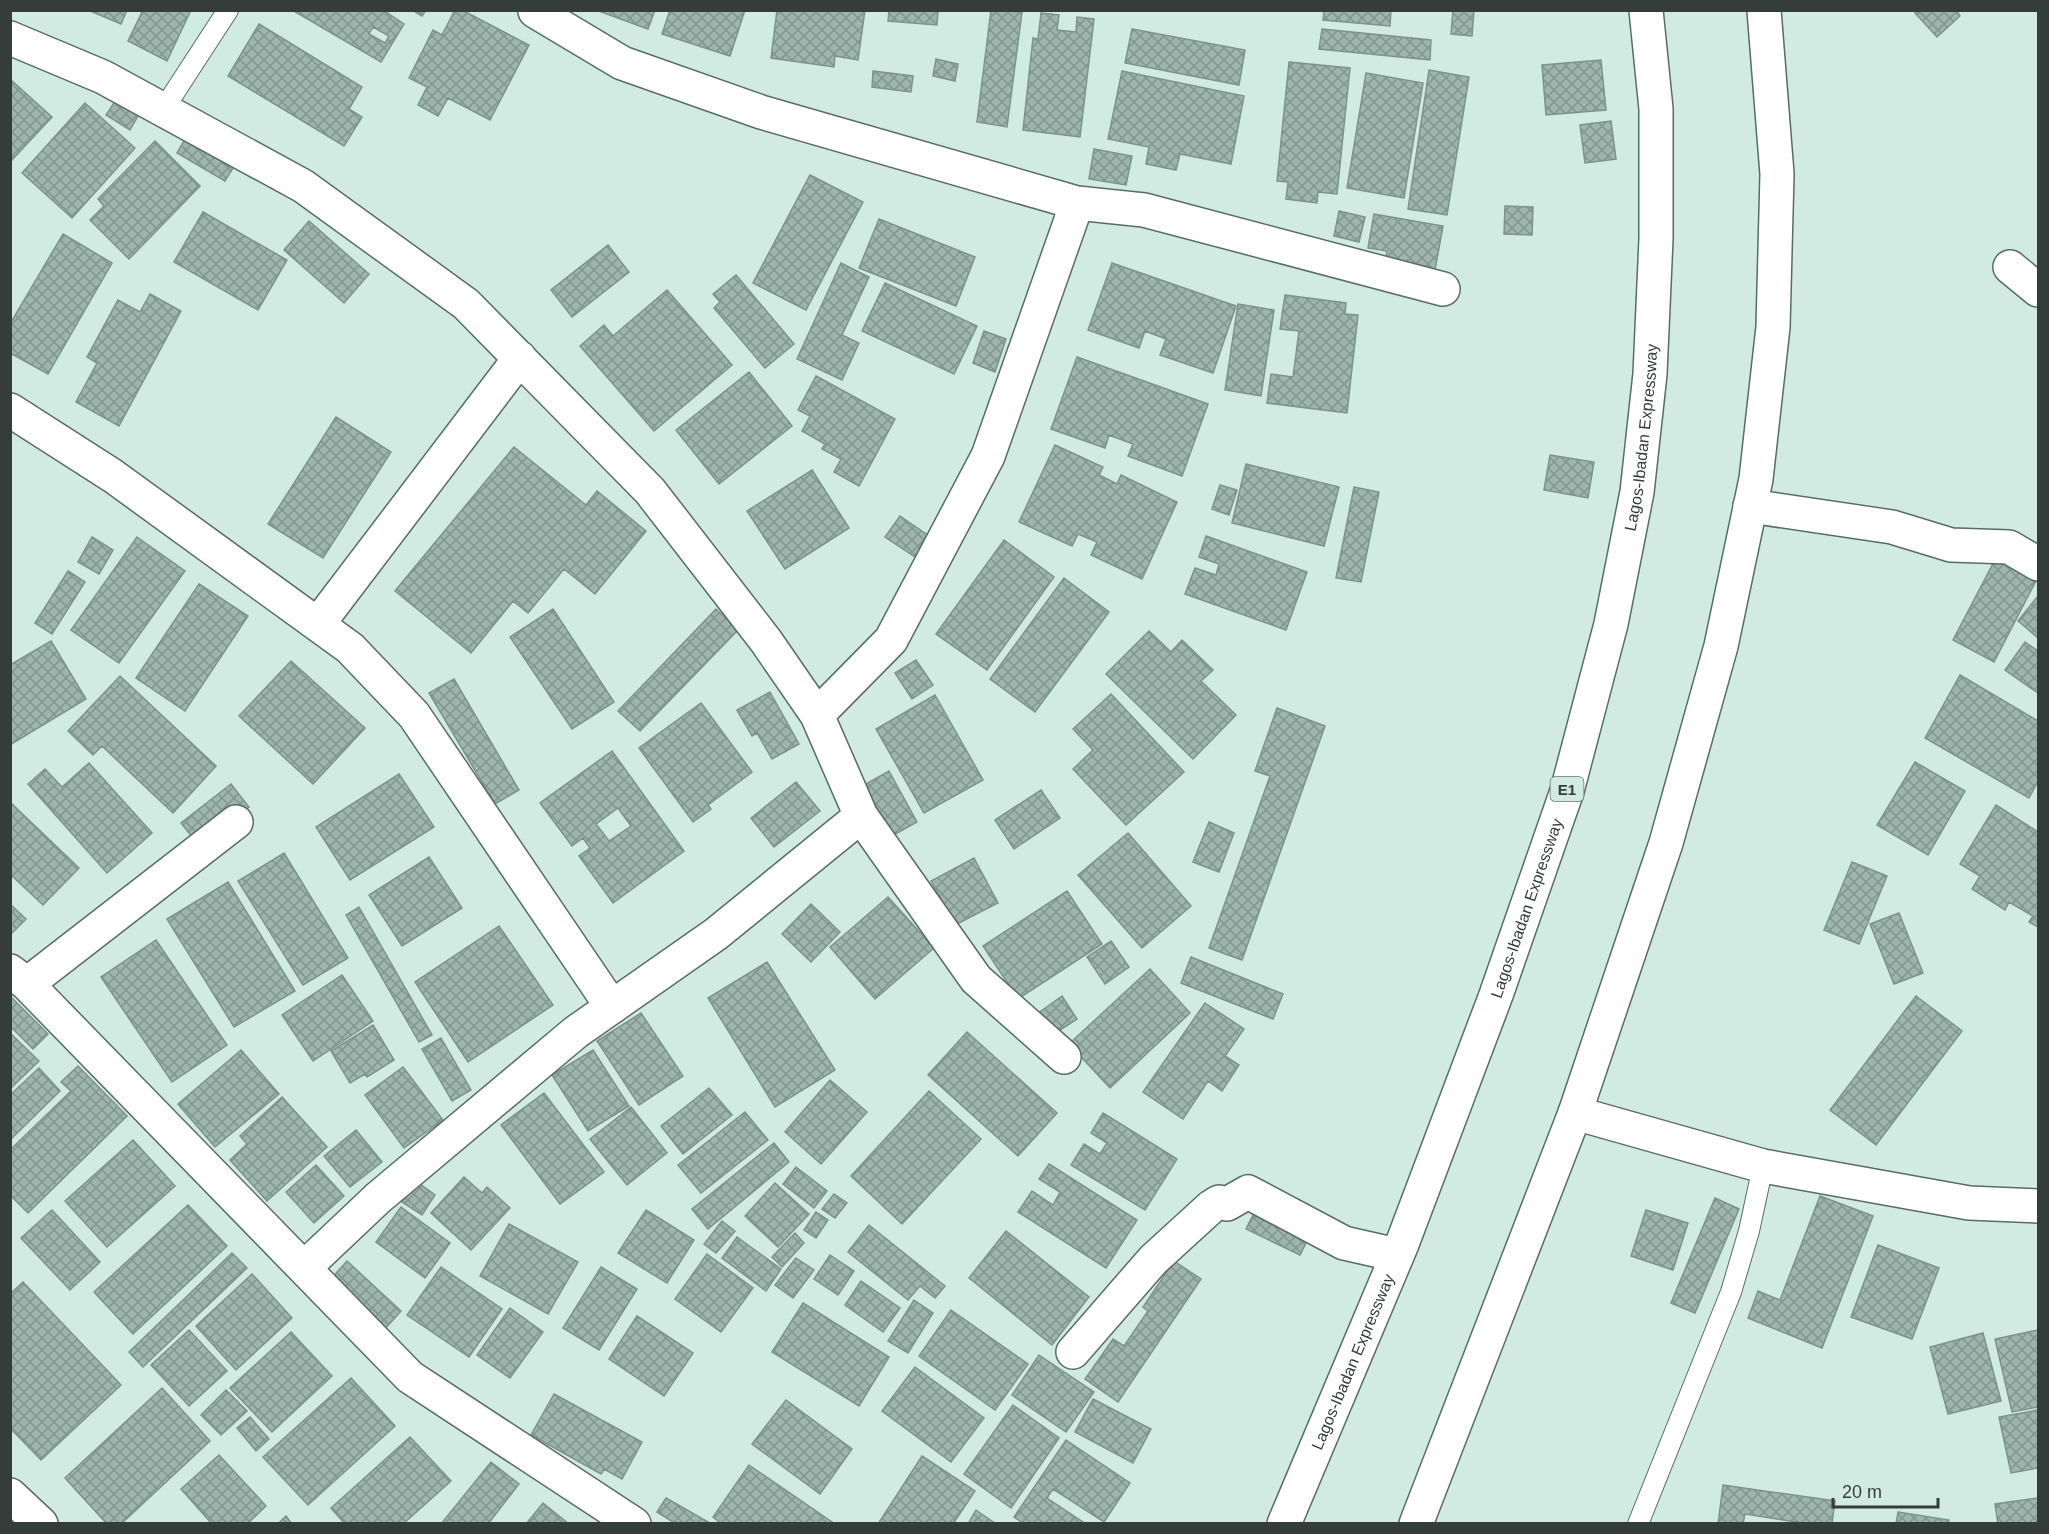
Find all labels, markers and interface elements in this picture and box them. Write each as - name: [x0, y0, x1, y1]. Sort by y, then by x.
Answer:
- street label: Lagos-Ibadan Expressway: [1621, 343, 1660, 532]
- road number: E1: [1550, 777, 1584, 801]
- street label: Lagos-Ibadan Expressway: [1487, 816, 1565, 1000]
- street label: Lagos-Ibadan Expressway: [1308, 1272, 1397, 1452]
- scale bar: [1833, 1471, 1938, 1509]
- text: 20 m: [1842, 1482, 1882, 1502]

